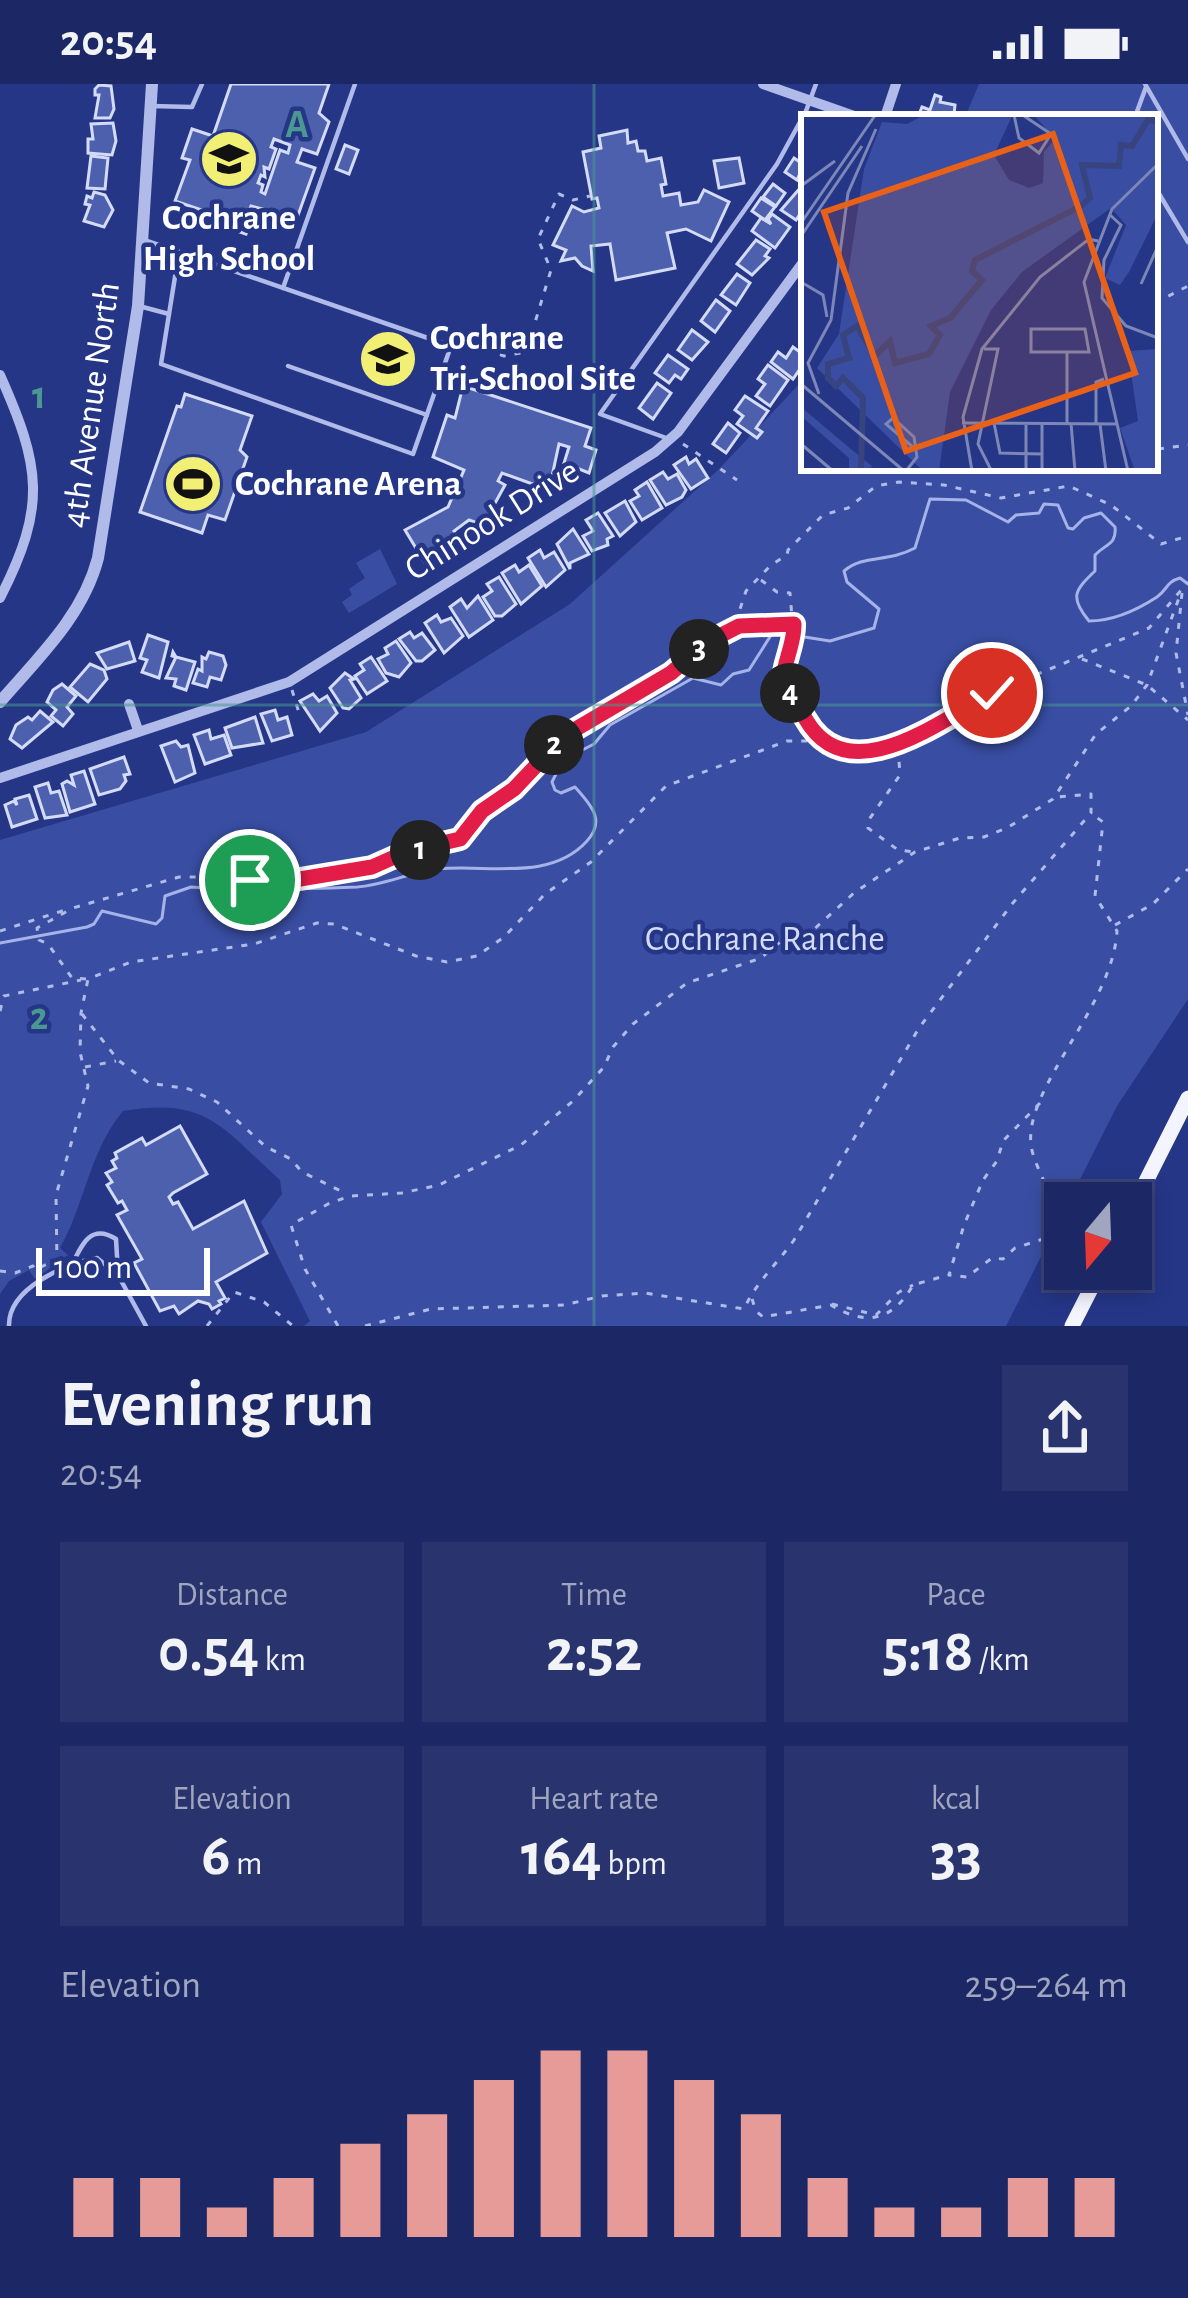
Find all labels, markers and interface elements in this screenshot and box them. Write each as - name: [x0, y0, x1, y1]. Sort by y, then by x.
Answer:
- text: 20:54: [60, 19, 157, 64]
- text: A: [285, 106, 309, 145]
- inset map: [801, 114, 1158, 471]
- school or university icon: Cochrane High School: [198, 128, 260, 190]
- place label: Cochrane High School: [143, 200, 315, 277]
- street label: 4th Avenue North: [56, 280, 126, 530]
- place label: Cochrane Tri-School Site: [430, 320, 636, 397]
- school or university icon: Cochrane Tri-School Site: [357, 328, 419, 390]
- text: 1: [32, 377, 46, 416]
- street label: Chinook Drive: [399, 452, 585, 588]
- sports icon: Cochrane Arena: [162, 453, 224, 515]
- place label: Cochrane Arena: [235, 466, 462, 502]
- pin: 3: [669, 619, 729, 679]
- text: 3: [692, 632, 706, 665]
- pin: [941, 642, 1043, 744]
- icon: check: [959, 660, 1025, 726]
- pin: 4: [760, 663, 820, 723]
- text: 4: [782, 676, 798, 709]
- pin: 2: [524, 715, 584, 775]
- text: 2: [546, 728, 562, 761]
- pin: 1: [390, 820, 450, 880]
- pin: [199, 829, 301, 931]
- text: 1: [414, 833, 426, 866]
- icon: arrive: [217, 847, 283, 913]
- park label: Cochrane Ranche: [645, 921, 885, 957]
- text: 2: [30, 998, 48, 1037]
- north arrow: [1044, 1182, 1152, 1290]
- map controls: [1044, 1182, 1152, 1290]
- scale bar: [36, 1242, 210, 1295]
- text: 100 m: [54, 1252, 132, 1285]
- button: share: [1002, 1365, 1128, 1491]
- text: Evening run: [60, 1372, 374, 1438]
- text: 20:54: [60, 1454, 142, 1493]
- text: Distance: [176, 1579, 288, 1612]
- text: Time: [561, 1579, 627, 1612]
- text: Pace: [926, 1579, 986, 1612]
- text: 0.54: [158, 1622, 259, 1682]
- text: 2:52: [546, 1622, 642, 1682]
- text: 5:18: [882, 1622, 973, 1682]
- text: km: [259, 1644, 306, 1677]
- text: /km: [973, 1644, 1030, 1677]
- text: Elevation: [172, 1783, 292, 1816]
- text: Heart rate: [529, 1783, 659, 1816]
- text: kcal: [931, 1783, 981, 1816]
- text: 6: [202, 1826, 231, 1886]
- text: 164: [521, 1826, 602, 1886]
- text: 33: [930, 1826, 982, 1886]
- text: m: [231, 1848, 262, 1881]
- text: bpm: [602, 1848, 667, 1881]
- text: Elevation: [60, 1966, 201, 2005]
- text: 259–264 m: [965, 1966, 1128, 2005]

